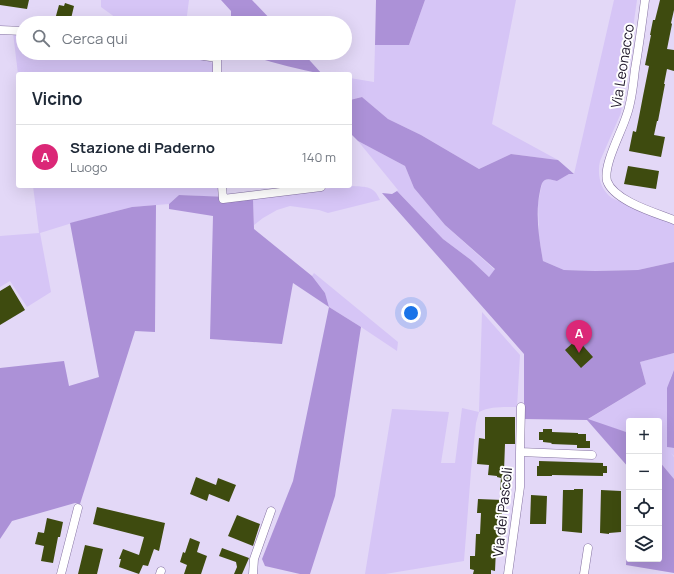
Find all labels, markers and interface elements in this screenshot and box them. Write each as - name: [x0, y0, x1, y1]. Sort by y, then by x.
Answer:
- search box: [16, 16, 352, 60]
- street label: Via Leonacco: [606, 22, 638, 110]
- icon: search: [30, 27, 52, 49]
- text: Cerca qui: [62, 28, 128, 49]
- text: Vicino: [32, 87, 83, 110]
- text: Stazione di Paderno: [70, 137, 215, 158]
- text: A: [41, 148, 49, 166]
- text: 140 m: [302, 148, 336, 166]
- text: Luogo: [70, 158, 107, 176]
- your location: [401, 303, 421, 323]
- pin: A: [566, 320, 592, 353]
- map controls: [626, 418, 662, 562]
- button: +: [626, 418, 662, 454]
- button: −: [626, 454, 662, 490]
- street label: Via dei Pascoli: [488, 466, 516, 558]
- button: locate: [626, 490, 662, 526]
- button: layers: [626, 526, 662, 562]

